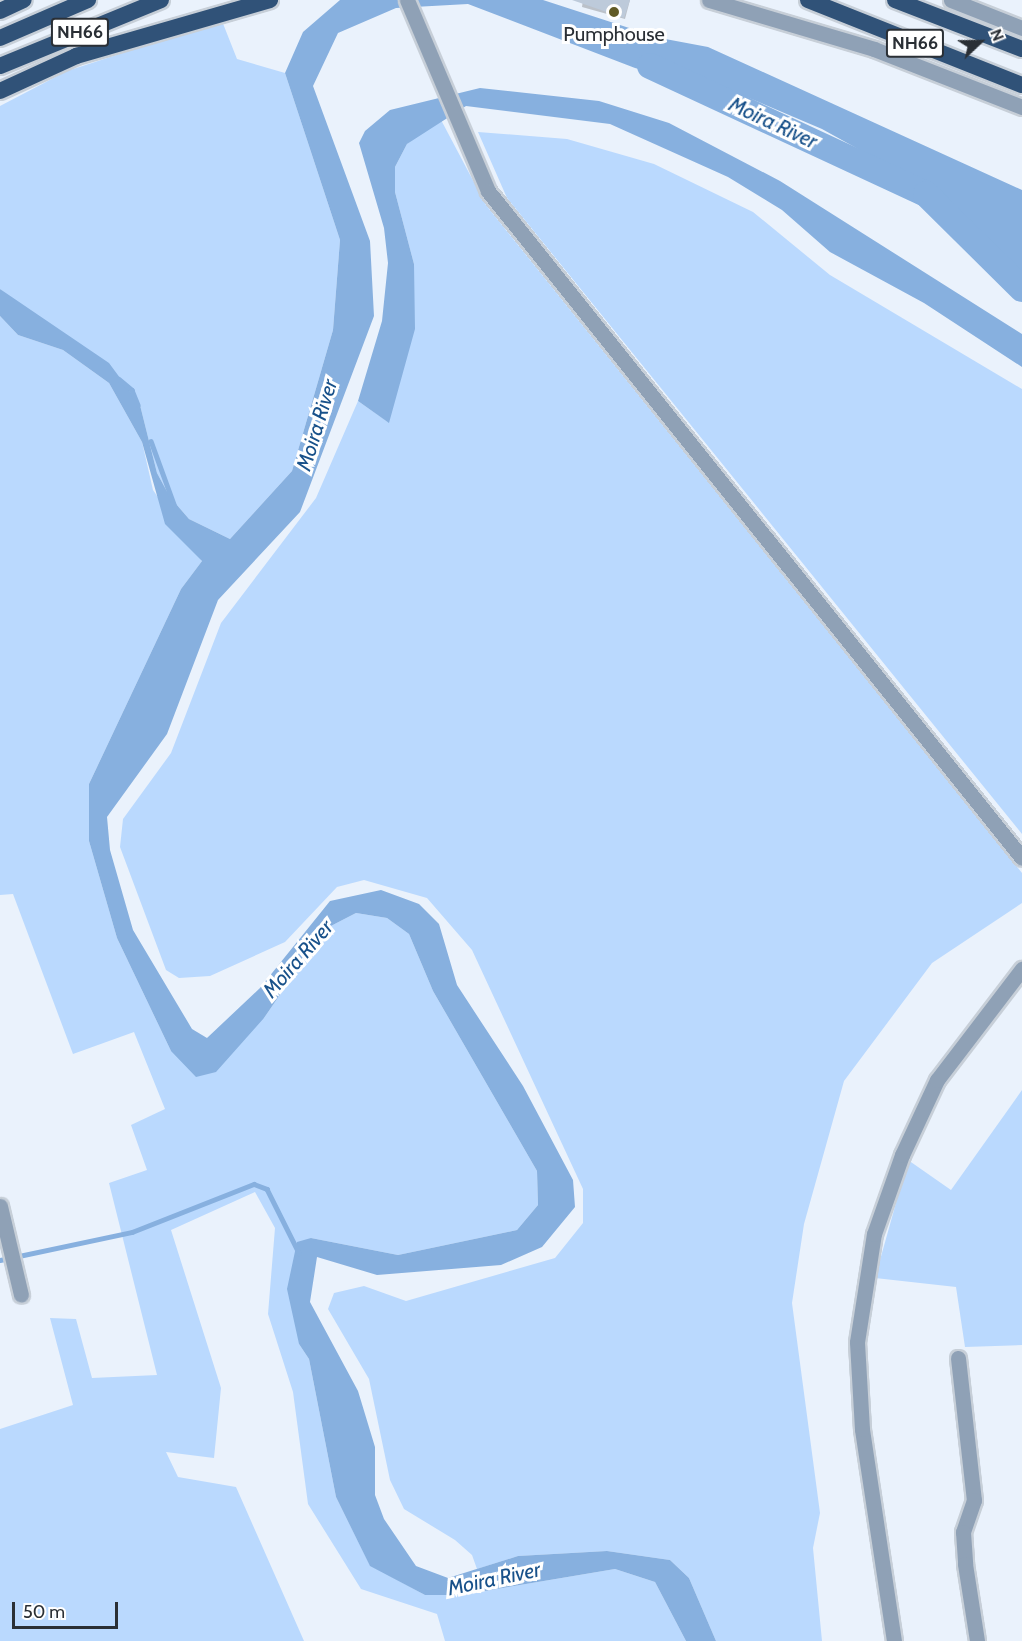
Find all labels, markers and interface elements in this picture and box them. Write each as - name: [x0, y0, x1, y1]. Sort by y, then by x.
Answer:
- marker: Pumphouse: [607, 5, 621, 19]
- north arrow: [950, 12, 1010, 72]
- road number: NH66: [50, 17, 110, 47]
- place label: Pumphouse: [563, 22, 665, 46]
- text: N: [986, 26, 1008, 44]
- road number: NH66: [885, 28, 945, 58]
- water label: Moira River: [725, 92, 821, 154]
- water label: Moira River: [291, 376, 343, 474]
- water label: Moira River: [258, 915, 338, 1003]
- water label: Moira River: [445, 1557, 543, 1601]
- scale bar: [15, 1590, 122, 1628]
- text: 50 m: [23, 1601, 65, 1623]

